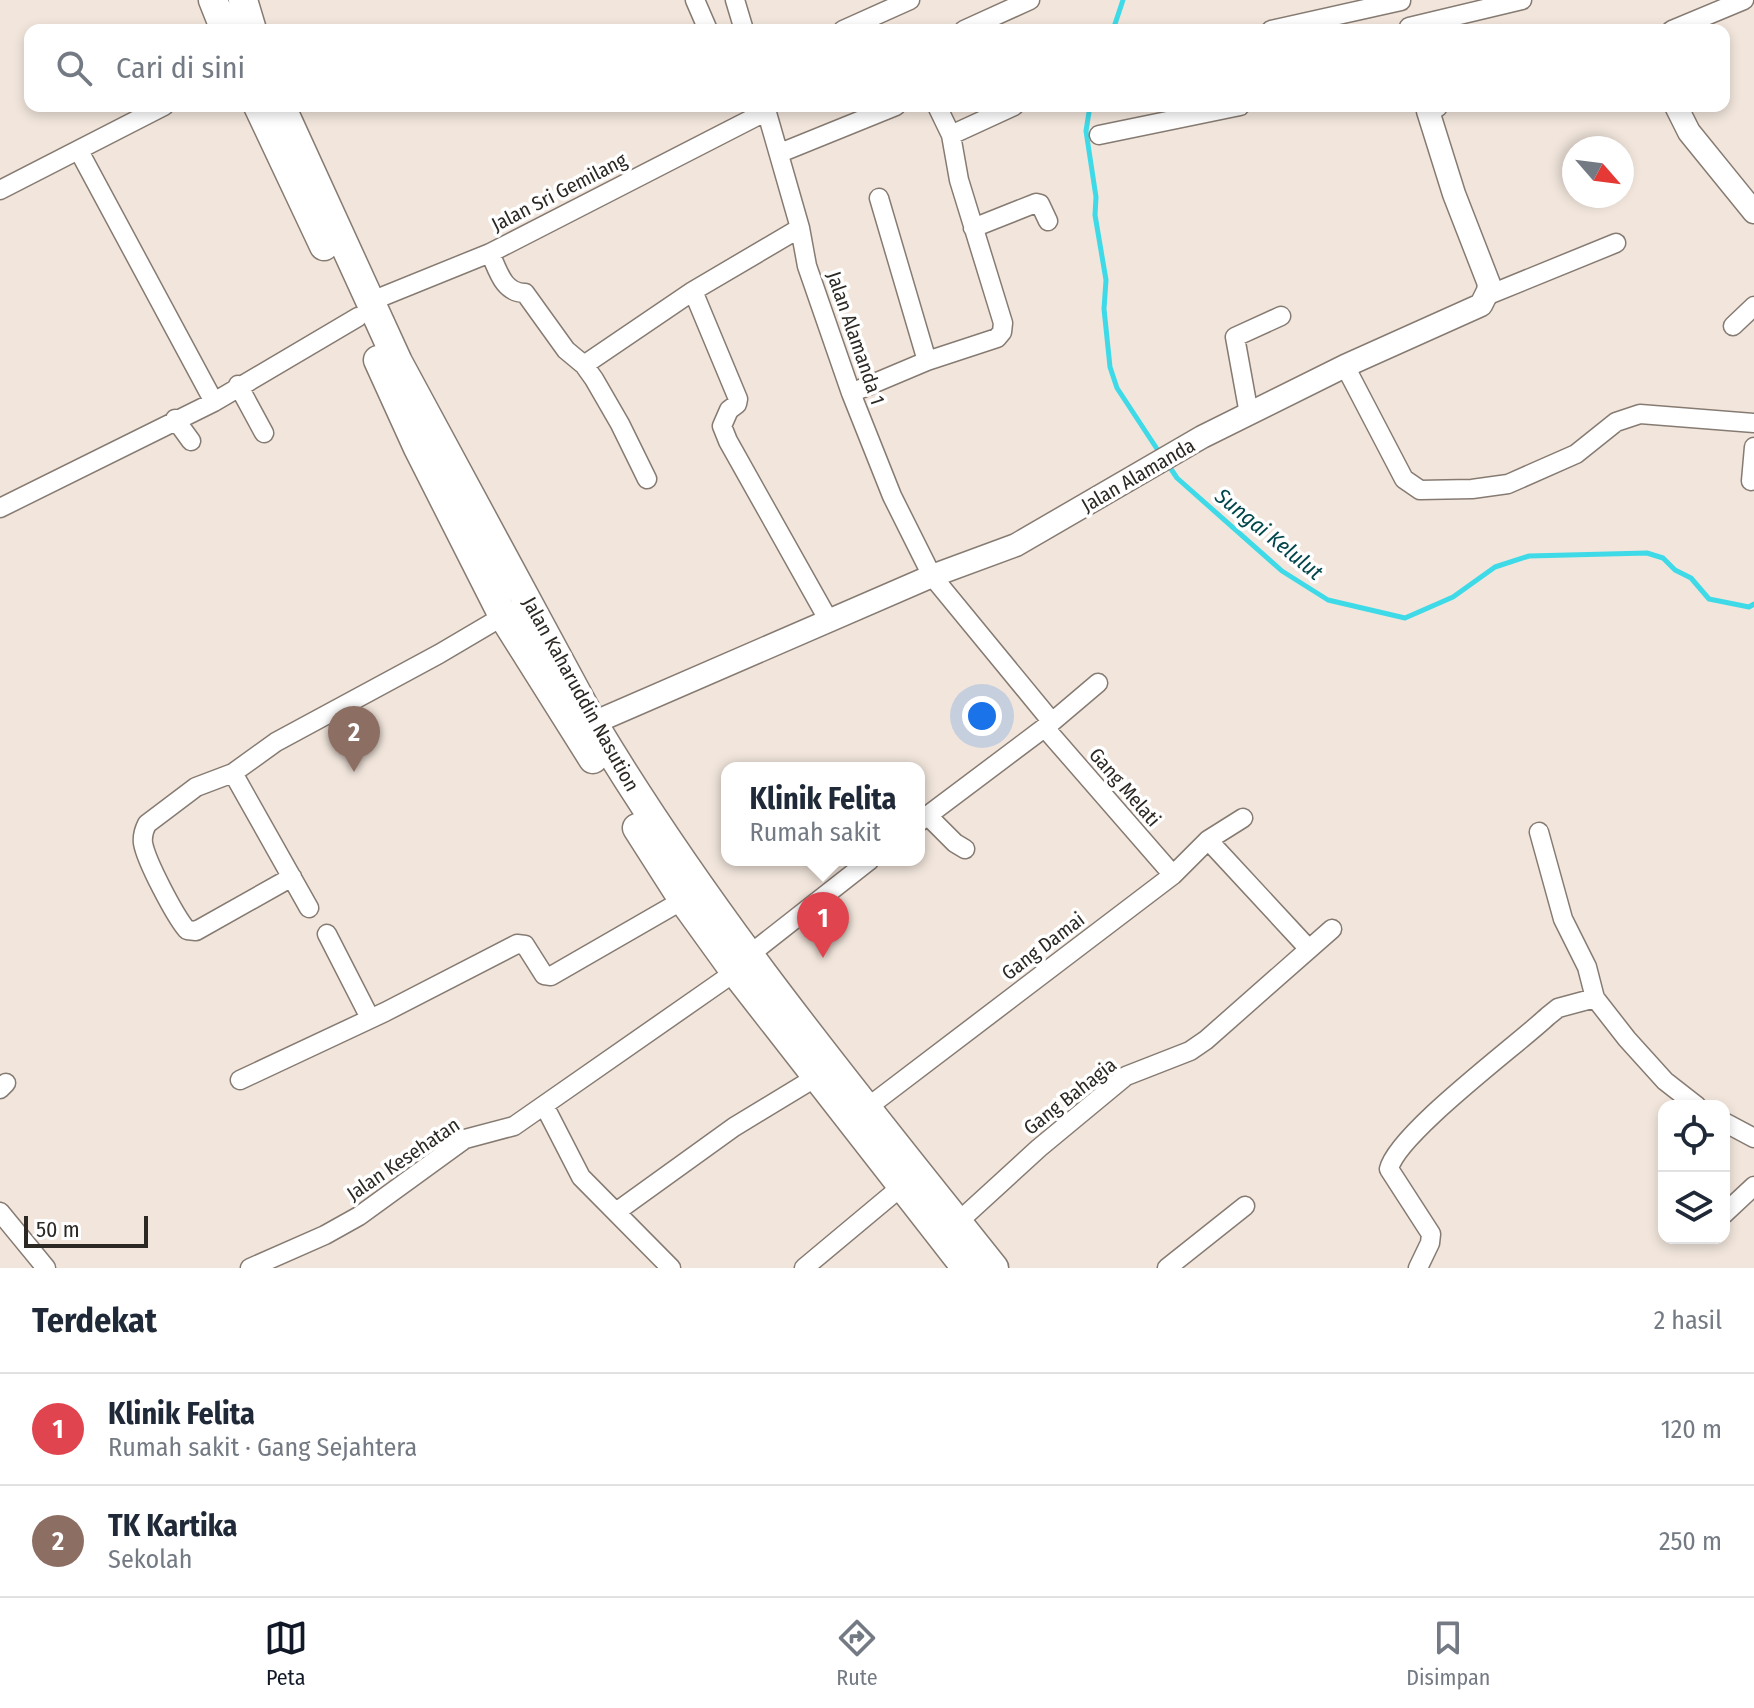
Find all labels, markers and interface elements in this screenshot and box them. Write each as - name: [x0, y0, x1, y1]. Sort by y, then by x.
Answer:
- search box: [24, 24, 1730, 112]
- icon: search: [52, 46, 96, 90]
- text: Cari di sini: [116, 50, 245, 86]
- north arrow: [1562, 136, 1634, 208]
- street label: Jalan Sri Gemilang: [487, 147, 631, 236]
- street label: Jalan Alamanda 1: [822, 268, 890, 408]
- street label: Jalan Alamanda: [1077, 433, 1199, 517]
- water label: Sungai Kelulut: [1209, 482, 1329, 586]
- street label: Jalan Kaharuddin Nasution: [518, 593, 644, 795]
- your location: [962, 696, 1002, 736]
- pin: 2: [328, 706, 380, 772]
- street label: Gang Melati: [1084, 743, 1166, 831]
- popup: [721, 762, 925, 866]
- text: Klinik Felita: [750, 781, 896, 817]
- text: Rumah sakit: [750, 817, 881, 848]
- pin: 1: [797, 892, 849, 958]
- street label: Gang Damai: [997, 907, 1089, 985]
- street label: Gang Bahagia: [1019, 1052, 1121, 1140]
- map controls: [1658, 1100, 1730, 1244]
- button: locate: [1658, 1100, 1730, 1172]
- street label: Jalan Kesehatan: [342, 1112, 464, 1206]
- button: layers: [1658, 1172, 1730, 1244]
- scale bar: [24, 1212, 148, 1248]
- text: 50 m: [36, 1216, 80, 1243]
- text: Terdekat: [32, 1300, 157, 1341]
- text: 2 hasil: [1654, 1305, 1722, 1336]
- text: Klinik Felita: [108, 1396, 255, 1432]
- text: 1: [53, 1414, 64, 1445]
- text: 120 m: [1661, 1414, 1722, 1445]
- text: Rumah sakit · Gang Sejahtera: [108, 1432, 417, 1463]
- text: TK Kartika: [108, 1508, 237, 1544]
- text: 2: [52, 1526, 64, 1557]
- text: 250 m: [1659, 1526, 1722, 1557]
- text: Sekolah: [108, 1544, 192, 1575]
- tab: Peta: [264, 1616, 308, 1691]
- tab: Rute: [835, 1616, 879, 1691]
- tab: Disimpan: [1406, 1616, 1490, 1691]

